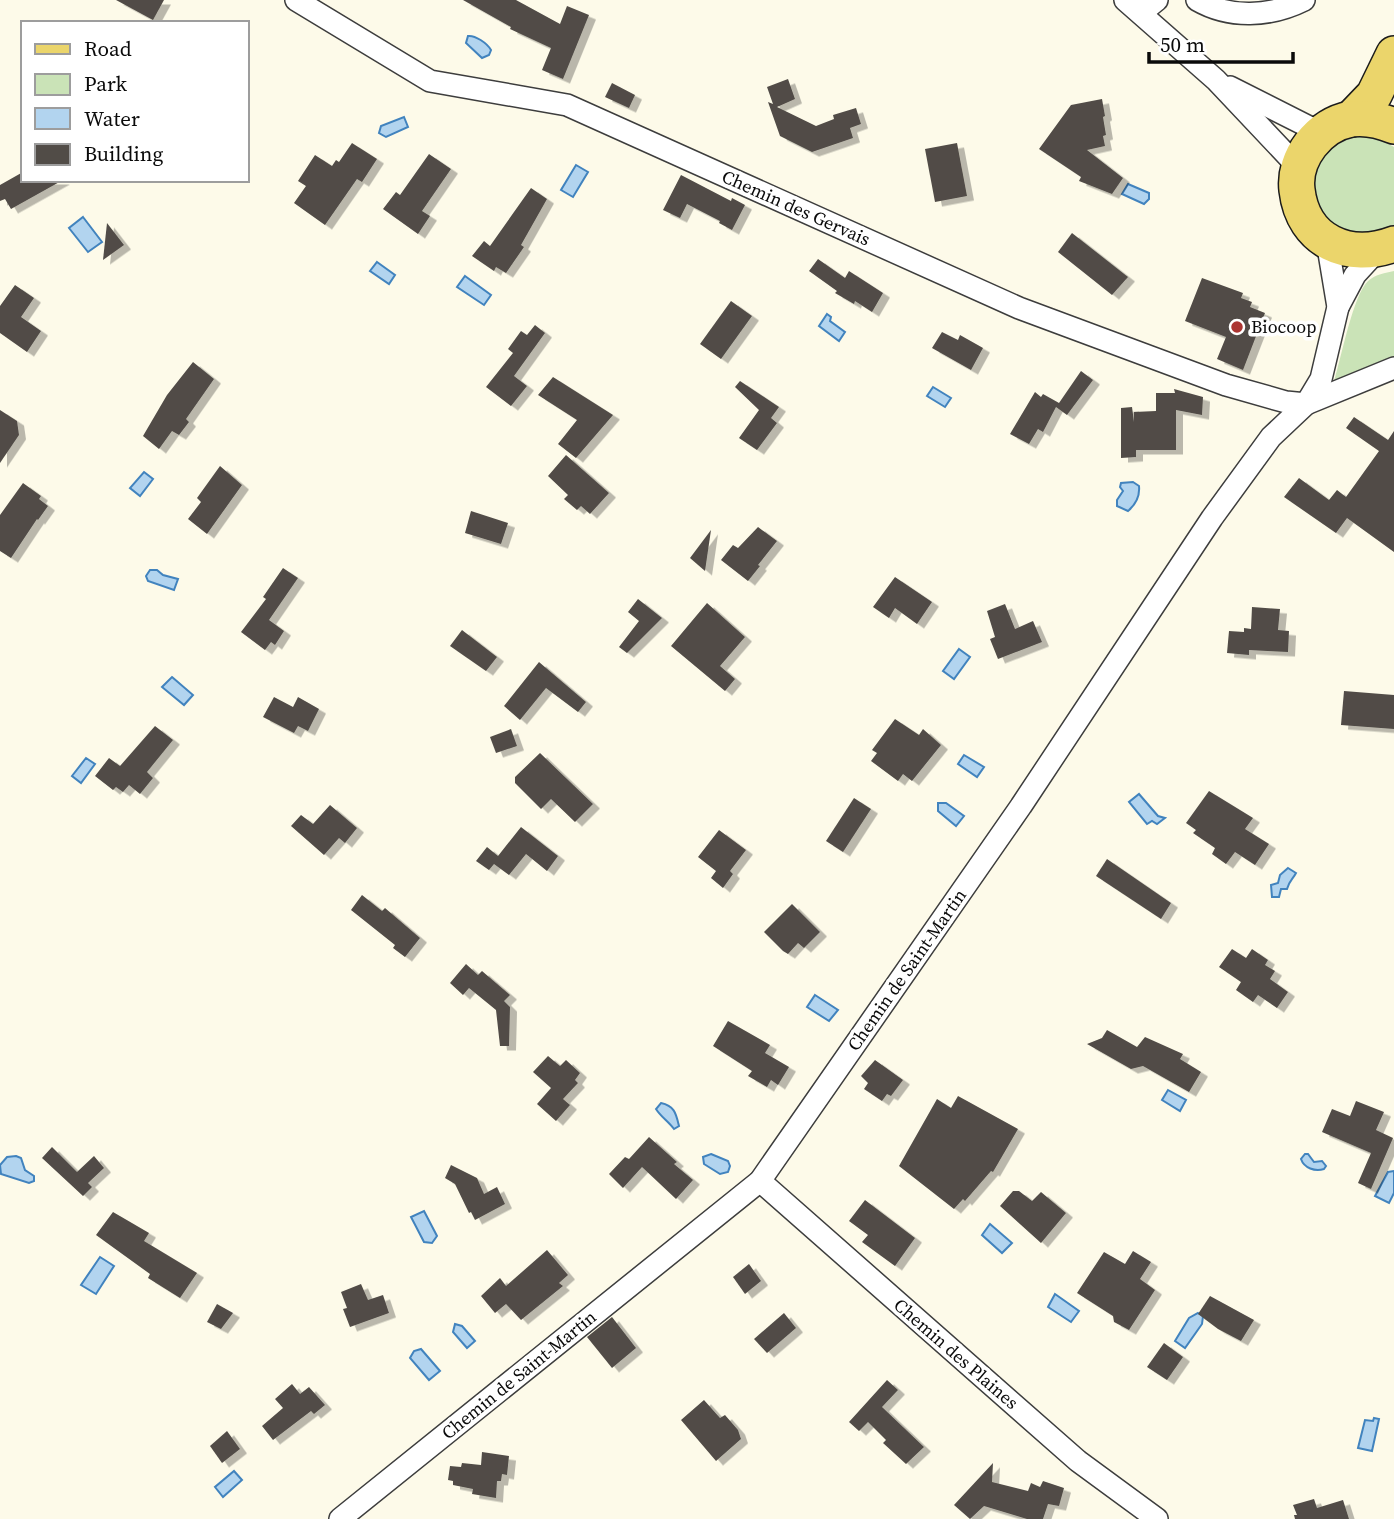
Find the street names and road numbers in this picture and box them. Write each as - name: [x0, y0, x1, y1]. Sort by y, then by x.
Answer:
- street label: Chemin des Gervais: [718, 164, 874, 252]
- street label: Chemin de Saint-Martin: [841, 884, 972, 1056]
- street label: Chemin des Plaines: [889, 1292, 1024, 1415]
- street label: Chemin de Saint-Martin: [436, 1304, 601, 1445]

